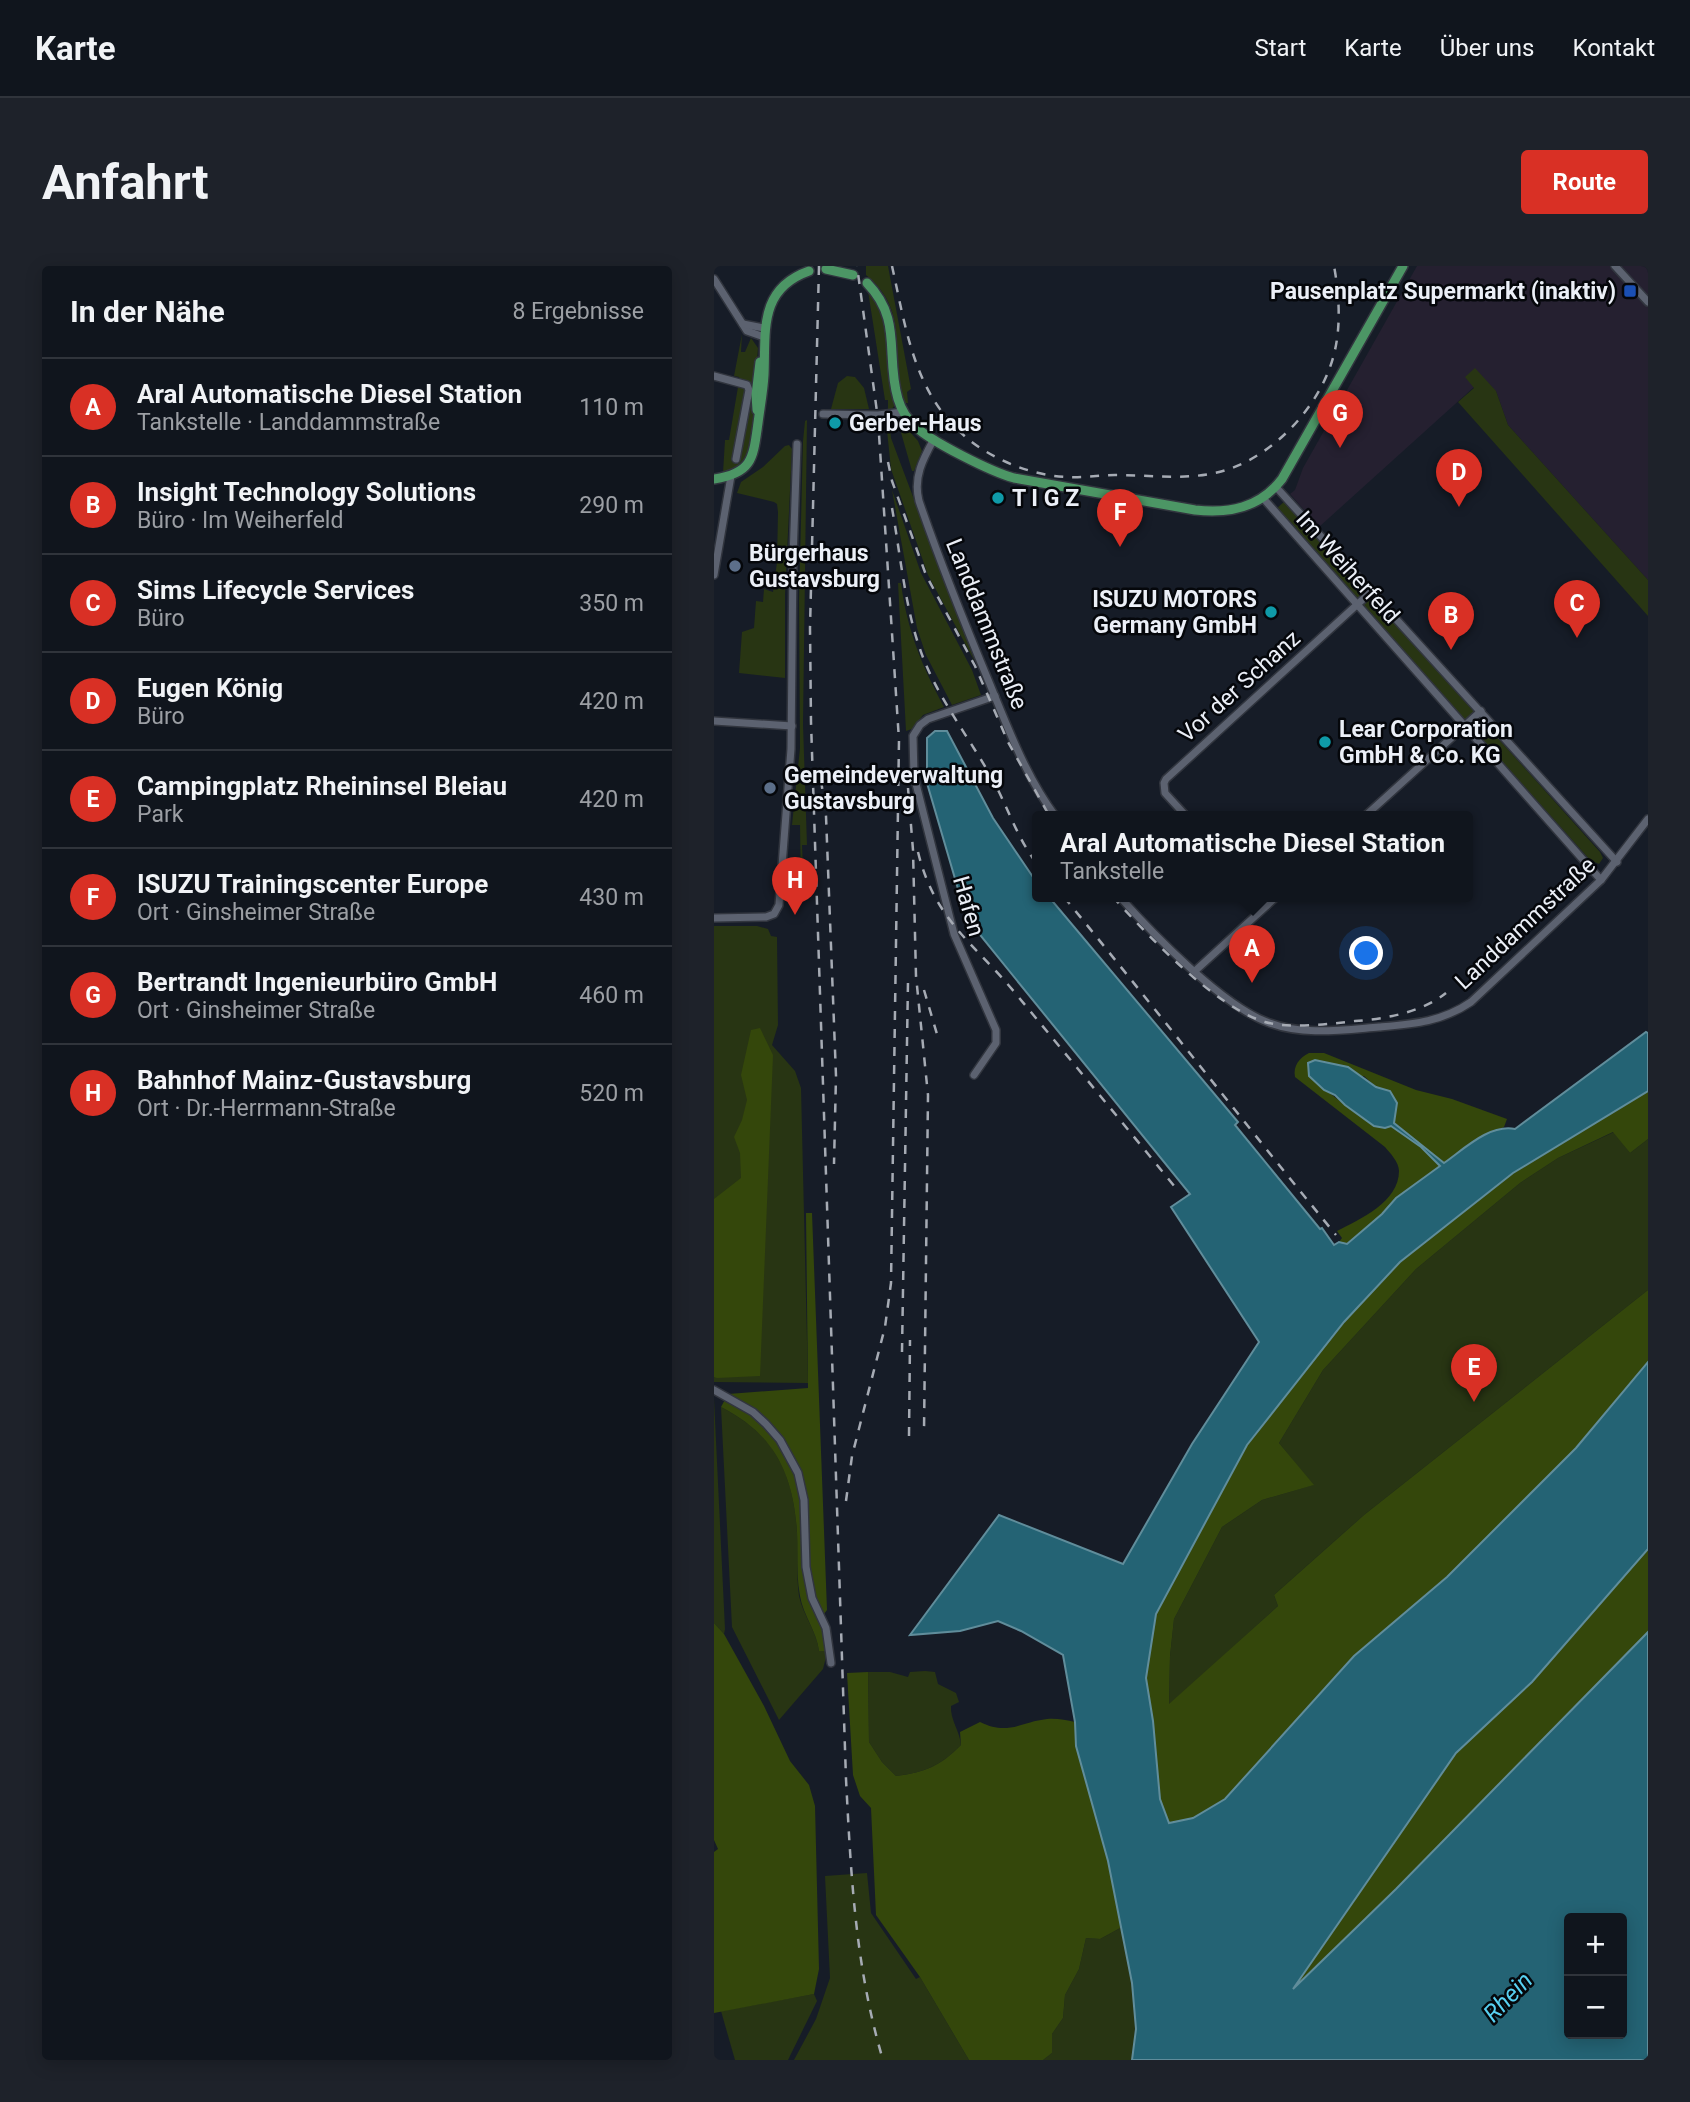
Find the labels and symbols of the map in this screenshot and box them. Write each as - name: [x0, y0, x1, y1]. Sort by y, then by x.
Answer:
- place label: Pausenplatz Supermarkt (inaktiv): [1270, 278, 1616, 305]
- marker: Pausenplatz Supermarkt (inaktiv): [1622, 283, 1638, 299]
- pin: G: [1317, 390, 1363, 448]
- place label: Gerber-Haus: [849, 410, 982, 437]
- marker: Gerber-Haus: [827, 415, 843, 431]
- pin: D: [1436, 449, 1482, 507]
- place label: T I G Z: [1012, 485, 1079, 512]
- pin: F: [1097, 489, 1143, 547]
- marker: T I G Z: [990, 490, 1006, 506]
- street label: Im Weiherfeld: [1290, 506, 1405, 629]
- street label: Landdammstraße: [940, 535, 1033, 713]
- place label: Bürgerhaus Gustavsburg: [749, 540, 880, 593]
- marker: Bürgerhaus Gustavsburg: [727, 558, 743, 574]
- pin: C: [1554, 580, 1600, 638]
- place label: ISUZU MOTORS Germany GmbH: [1092, 586, 1257, 639]
- pin: B: [1428, 592, 1474, 650]
- marker: ISUZU MOTORS Germany GmbH: [1263, 604, 1279, 620]
- street label: Vor der Schanz: [1173, 625, 1306, 748]
- place label: Lear Corporation GmbH & Co. KG: [1339, 716, 1513, 769]
- marker: Lear Corporation GmbH & Co. KG: [1317, 734, 1333, 750]
- place label: Gemeindeverwaltung Gustavsburg: [784, 762, 1003, 815]
- marker: Gemeindeverwaltung Gustavsburg: [762, 780, 778, 796]
- street label: Landdammstraße: [1450, 852, 1601, 995]
- pin: H: [772, 857, 818, 915]
- street label: Hafen: [947, 873, 990, 939]
- pin: A: [1229, 925, 1275, 983]
- your location: [1349, 936, 1383, 970]
- pin: E: [1451, 1344, 1497, 1402]
- water label: Rhein: [1478, 1966, 1538, 2028]

